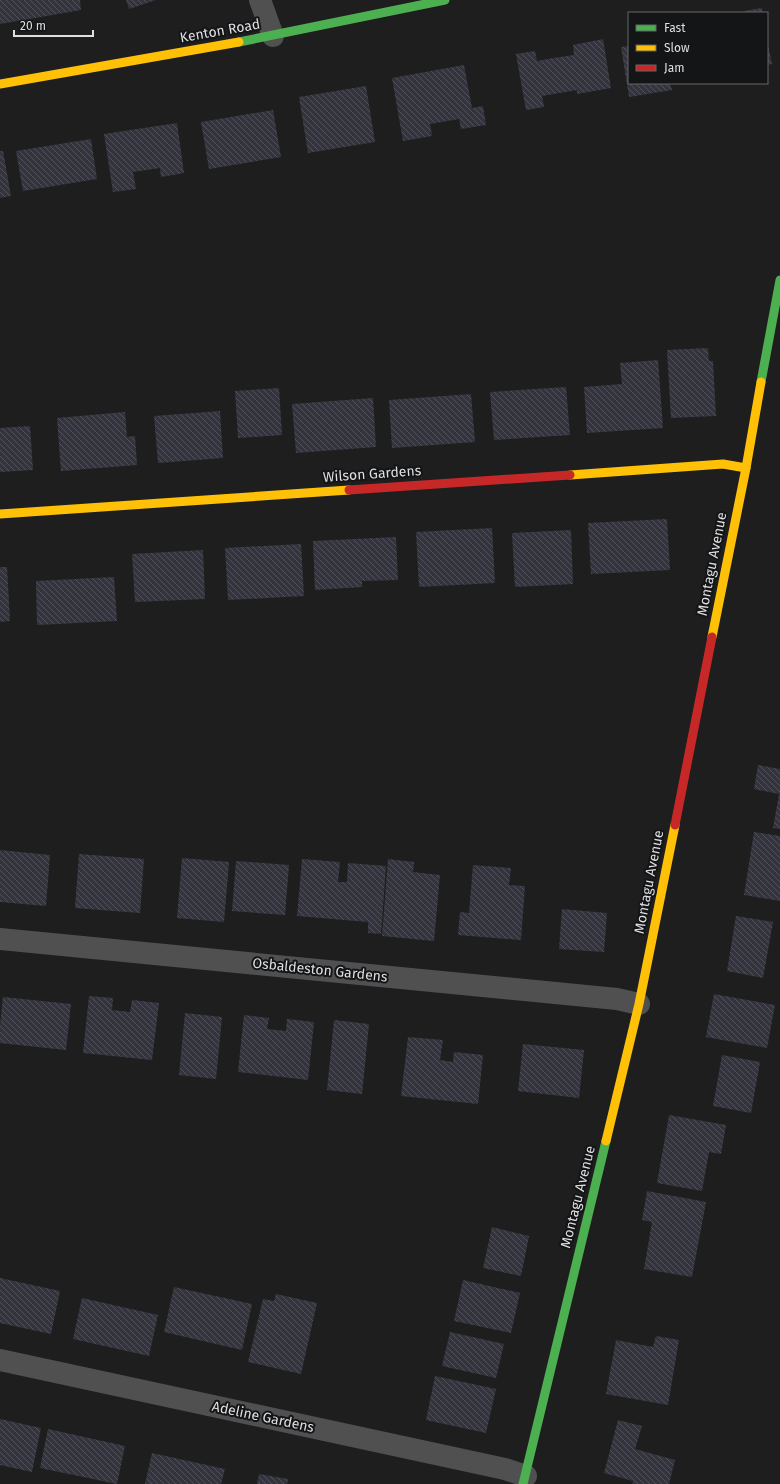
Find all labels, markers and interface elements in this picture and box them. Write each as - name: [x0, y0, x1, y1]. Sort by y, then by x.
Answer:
- scale bar: [14, 12, 93, 38]
- legend: [628, 12, 768, 84]
- street label: Kenton Road: [179, 16, 261, 46]
- text: 20 m: [20, 19, 46, 33]
- text: Fast: [664, 21, 686, 35]
- text: Slow: [664, 41, 690, 55]
- text: Jam: [664, 61, 684, 75]
- street label: Wilson Gardens: [322, 462, 422, 486]
- street label: Montagu Avenue: [694, 511, 730, 617]
- street label: Montagu Avenue: [631, 829, 667, 935]
- street label: Osbaldeston Gardens: [252, 954, 389, 986]
- street label: Montagu Avenue: [557, 1144, 599, 1250]
- street label: Adeline Gardens: [210, 1398, 316, 1436]

